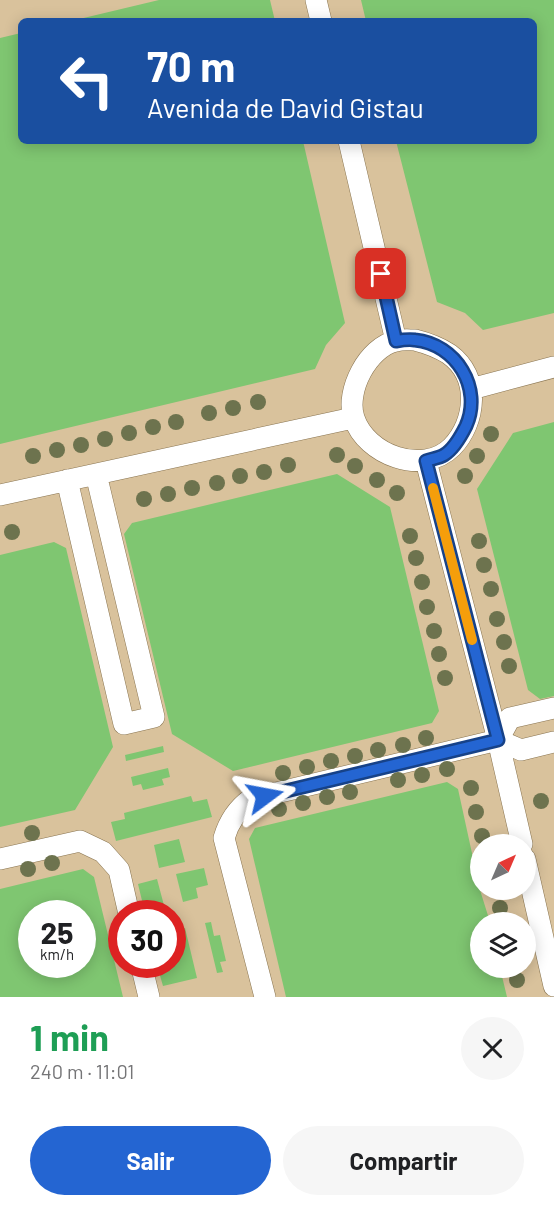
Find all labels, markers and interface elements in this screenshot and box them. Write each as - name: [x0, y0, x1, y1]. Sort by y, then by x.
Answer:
- text: 70 m: [147, 40, 235, 90]
- icon: left: [48, 42, 126, 120]
- text: Avenida de David Gistau: [147, 91, 424, 123]
- pin: [355, 248, 406, 299]
- icon: arrive: [364, 257, 397, 290]
- position arrow: [233, 764, 297, 828]
- north arrow: [470, 834, 536, 900]
- map controls: [470, 834, 536, 978]
- speed limit sign: 30: [108, 900, 186, 978]
- button: layers: [470, 912, 536, 978]
- text: 25: [41, 914, 73, 950]
- text: km/h: [40, 945, 74, 963]
- text: 1 min: [30, 1015, 109, 1058]
- button: close: [461, 1017, 524, 1080]
- text: 240 m · 11:01: [30, 1059, 134, 1083]
- button: Salir: [30, 1126, 271, 1195]
- button: Compartir: [283, 1126, 524, 1195]

